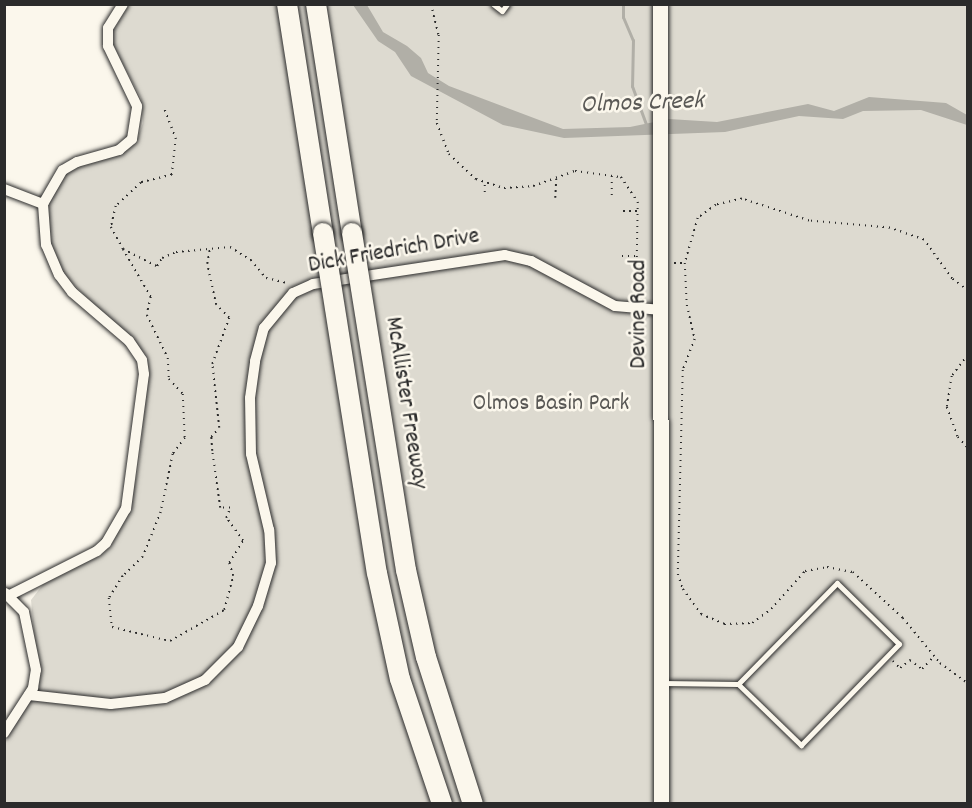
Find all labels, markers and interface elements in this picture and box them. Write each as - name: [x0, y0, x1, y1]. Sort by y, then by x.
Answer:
- water label: Olmos Creek: [580, 86, 704, 122]
- street label: Dick Friedrich Drive: [306, 223, 482, 281]
- street label: Devine Road: [626, 259, 654, 369]
- street label: McAllister Freeway: [377, 315, 433, 491]
- park label: Olmos Basin Park: [473, 391, 629, 419]

